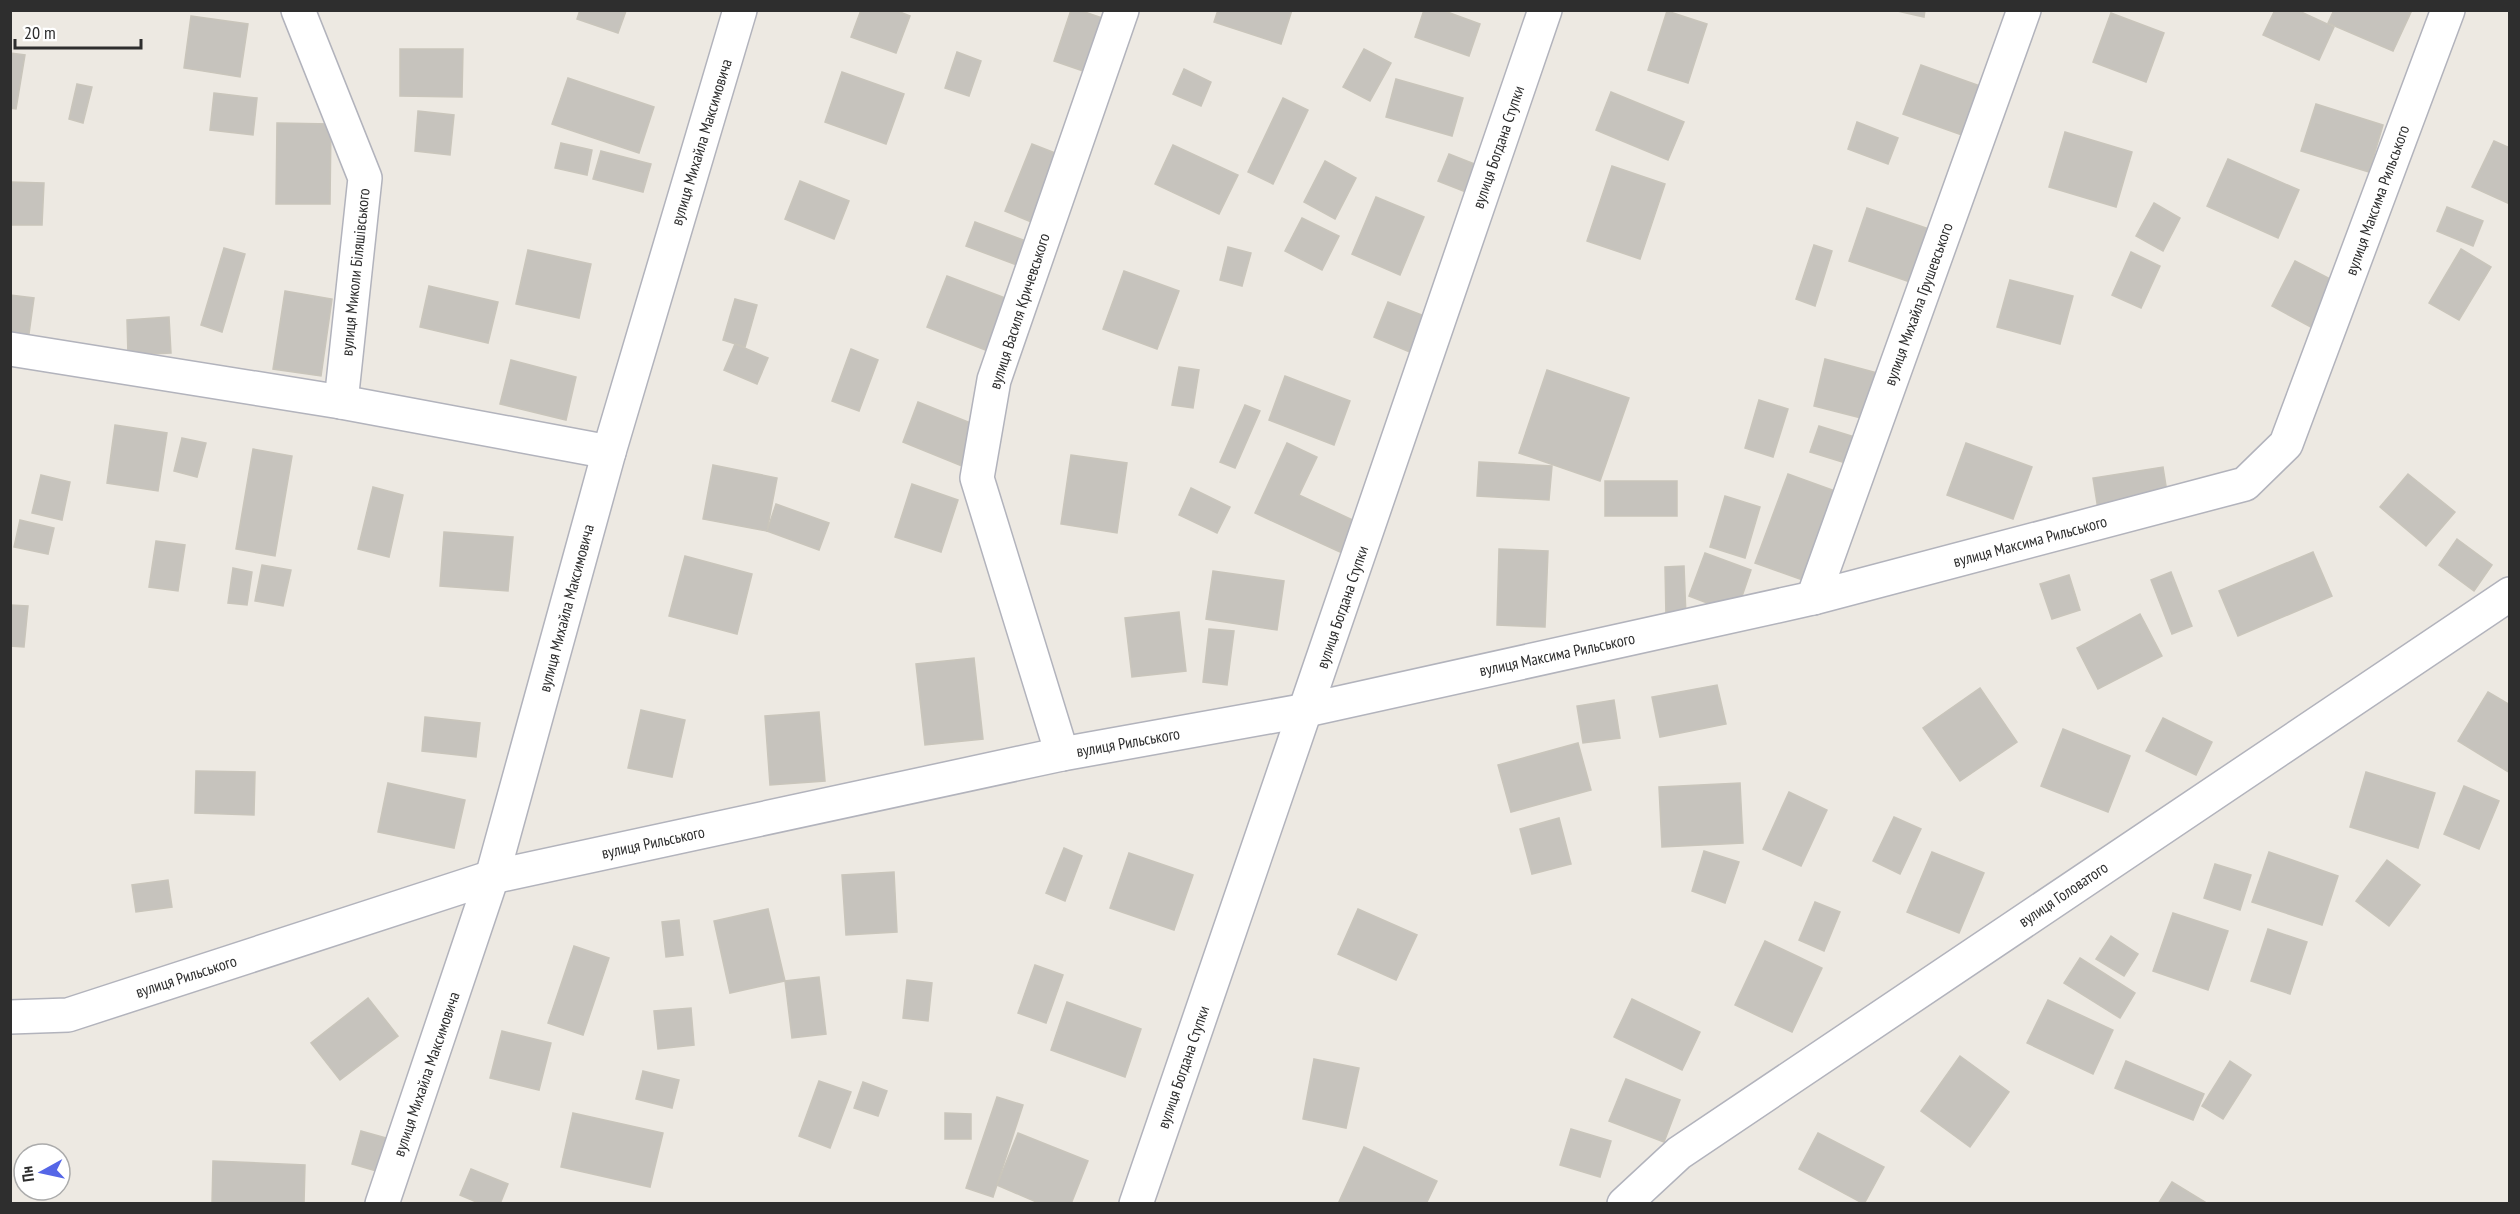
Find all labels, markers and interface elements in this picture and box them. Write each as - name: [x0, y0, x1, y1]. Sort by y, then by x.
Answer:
- scale bar: [15, 12, 141, 50]
- text: 20 m: [24, 21, 56, 44]
- street label: вулиця Михайла Максимовича: [666, 56, 736, 228]
- street label: вулиця Богдана Ступки: [1468, 83, 1528, 211]
- street label: вулиця Максима Рильського: [2341, 122, 2414, 278]
- street label: вулиця Миколи Біляшівського: [336, 187, 374, 357]
- street label: вулиця Михайла Грушевського: [1879, 220, 1957, 388]
- street label: вулиця Василя Кричевського: [984, 230, 1054, 391]
- street label: вулиця Максима Рильського: [1951, 511, 2109, 571]
- street label: вулиця Михайла Максимовича: [534, 522, 598, 694]
- street label: вулиця Богдана Ступки: [1312, 543, 1372, 671]
- street label: вулиця Максима Рильського: [1477, 628, 1637, 680]
- street label: вулиця Рильського: [1075, 723, 1181, 761]
- street label: вулиця Рильського: [600, 821, 706, 863]
- street label: вулиця Головатого: [2015, 857, 2111, 931]
- street label: вулиця Рильського: [133, 950, 239, 1002]
- street label: вулиця Михайла Максимовича: [388, 989, 464, 1159]
- street label: вулиця Богдана Ступки: [1153, 1003, 1213, 1131]
- north arrow: [12, 1142, 72, 1202]
- text: Пн: [16, 1165, 38, 1183]

